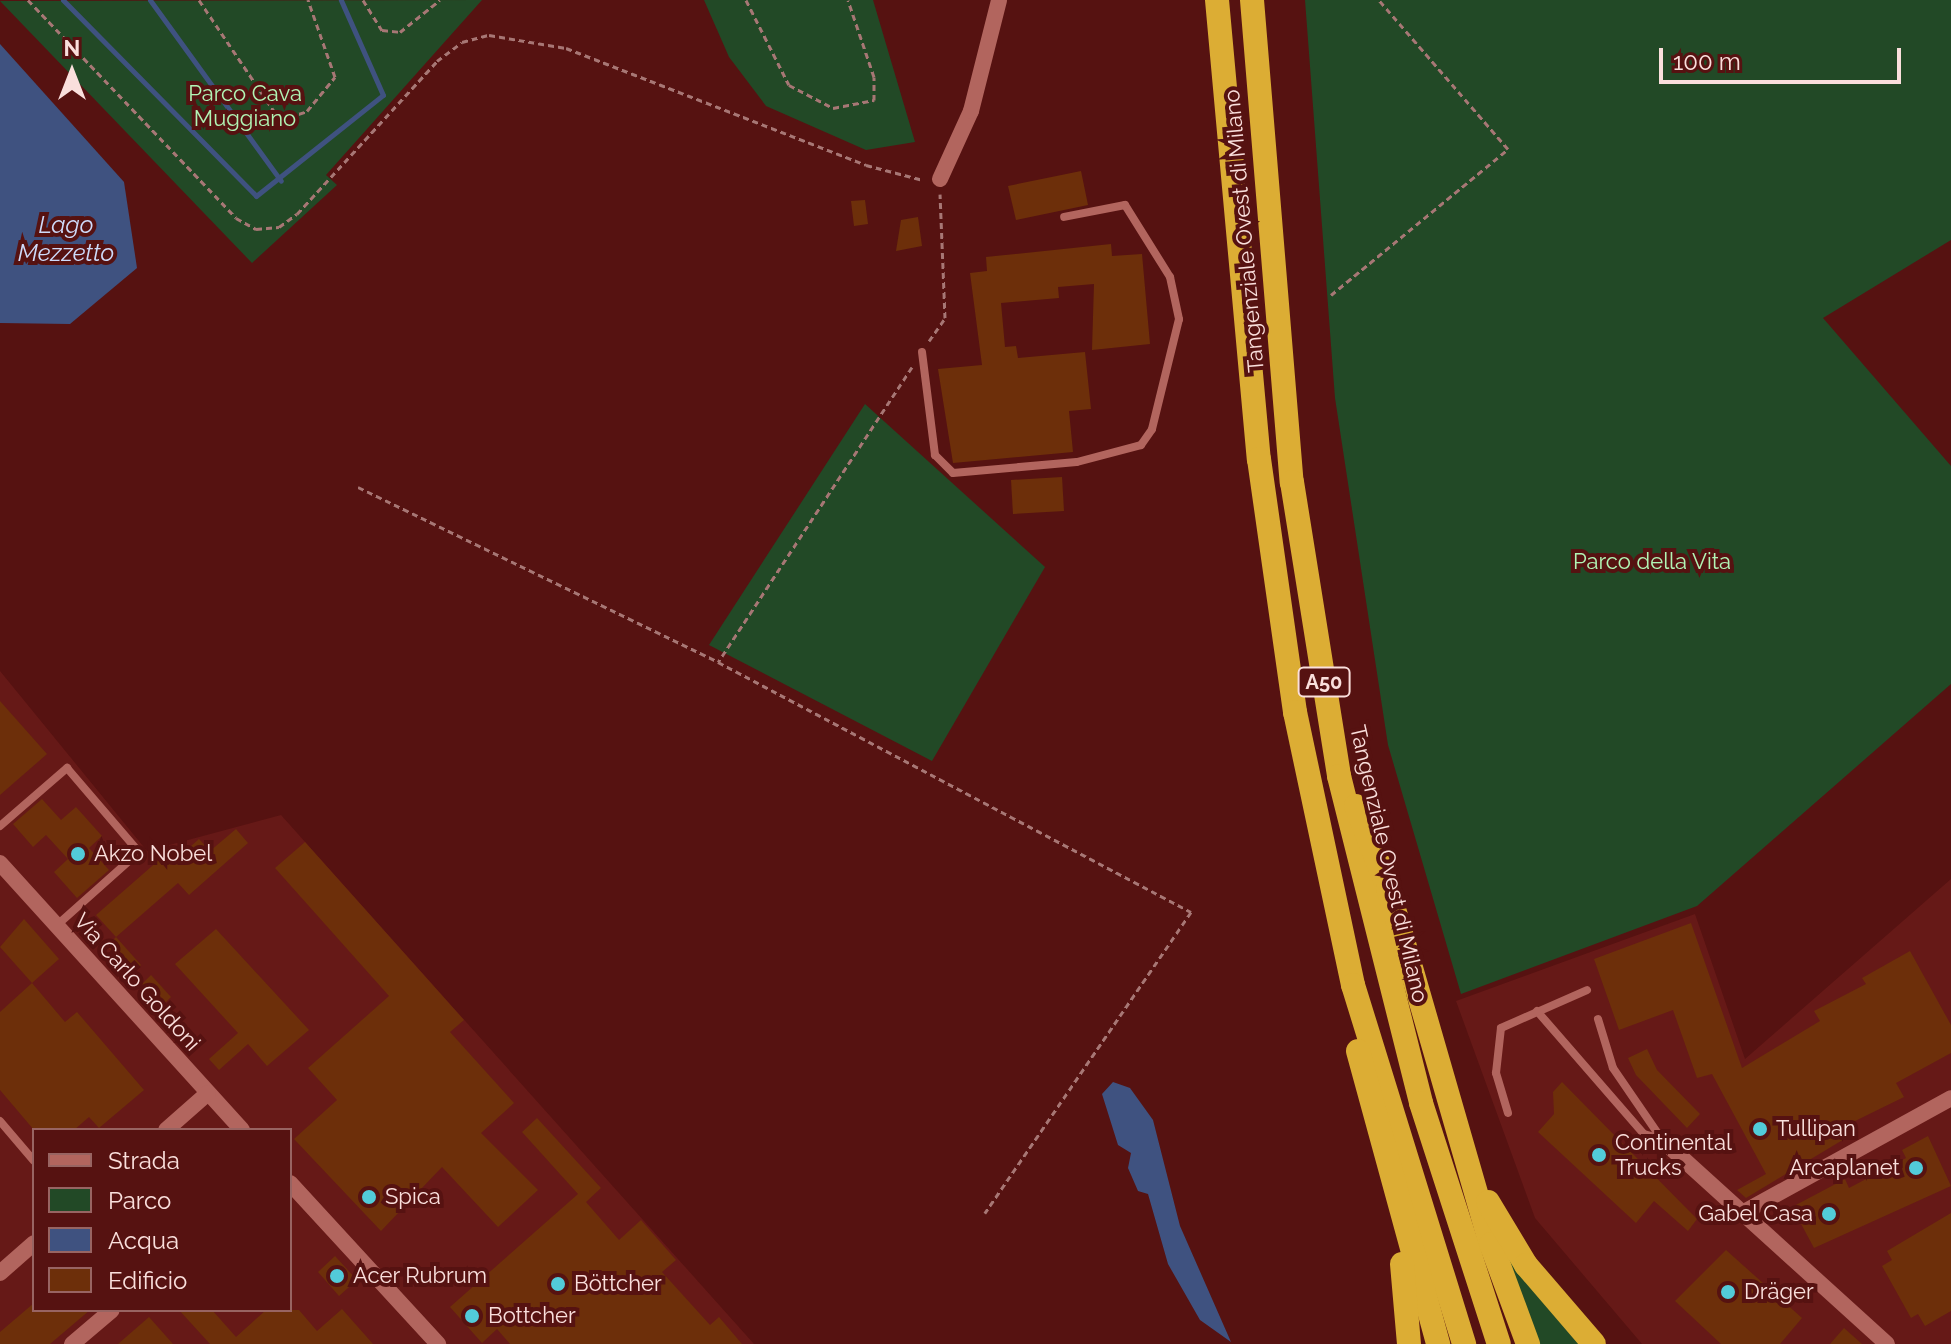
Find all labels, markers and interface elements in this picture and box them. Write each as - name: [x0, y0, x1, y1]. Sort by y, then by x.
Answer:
- north arrow: [32, 32, 112, 112]
- scale bar: [1663, 32, 1905, 82]
- text: N: [64, 35, 80, 61]
- text: 100 m: [1673, 47, 1741, 76]
- park label: Parco Cava Muggiano: [188, 80, 302, 132]
- street label: Tangenziale Ovest di Milano: [1218, 88, 1270, 374]
- water label: Lago Mezzetto: [18, 211, 114, 267]
- park label: Parco della Vita: [1573, 549, 1731, 575]
- road number: A50: [1296, 666, 1352, 698]
- street label: Tangenziale Ovest di Milano: [1344, 723, 1434, 1005]
- place label: Akzo Nobel: [94, 841, 212, 867]
- marker: Akzo Nobel: [69, 845, 87, 863]
- street label: Via Carlo Goldoni: [68, 908, 206, 1056]
- place label: Tullipan: [1776, 1116, 1856, 1142]
- marker: Tullipan: [1751, 1120, 1769, 1138]
- legend: [32, 1128, 292, 1312]
- place label: Continental Trucks: [1615, 1129, 1732, 1180]
- text: Strada: [108, 1146, 180, 1175]
- marker: Continental Trucks: [1590, 1146, 1608, 1164]
- place label: Arcaplanet: [1789, 1155, 1900, 1181]
- marker: Arcaplanet: [1907, 1159, 1925, 1177]
- place label: Spica: [385, 1184, 441, 1210]
- text: Parco: [108, 1186, 171, 1215]
- marker: Spica: [360, 1188, 378, 1206]
- place label: Gabel Casa: [1697, 1201, 1813, 1227]
- marker: Gabel Casa: [1820, 1205, 1838, 1223]
- text: Acqua: [108, 1226, 179, 1255]
- place label: Acer Rubrum: [353, 1263, 488, 1289]
- text: Edificio: [108, 1266, 187, 1295]
- marker: Acer Rubrum: [328, 1267, 346, 1285]
- place label: Böttcher: [574, 1271, 662, 1297]
- marker: Böttcher: [549, 1275, 567, 1293]
- place label: Dräger: [1744, 1279, 1814, 1305]
- marker: Dräger: [1719, 1283, 1737, 1301]
- place label: Bottcher: [488, 1303, 576, 1329]
- marker: Bottcher: [463, 1307, 481, 1325]

